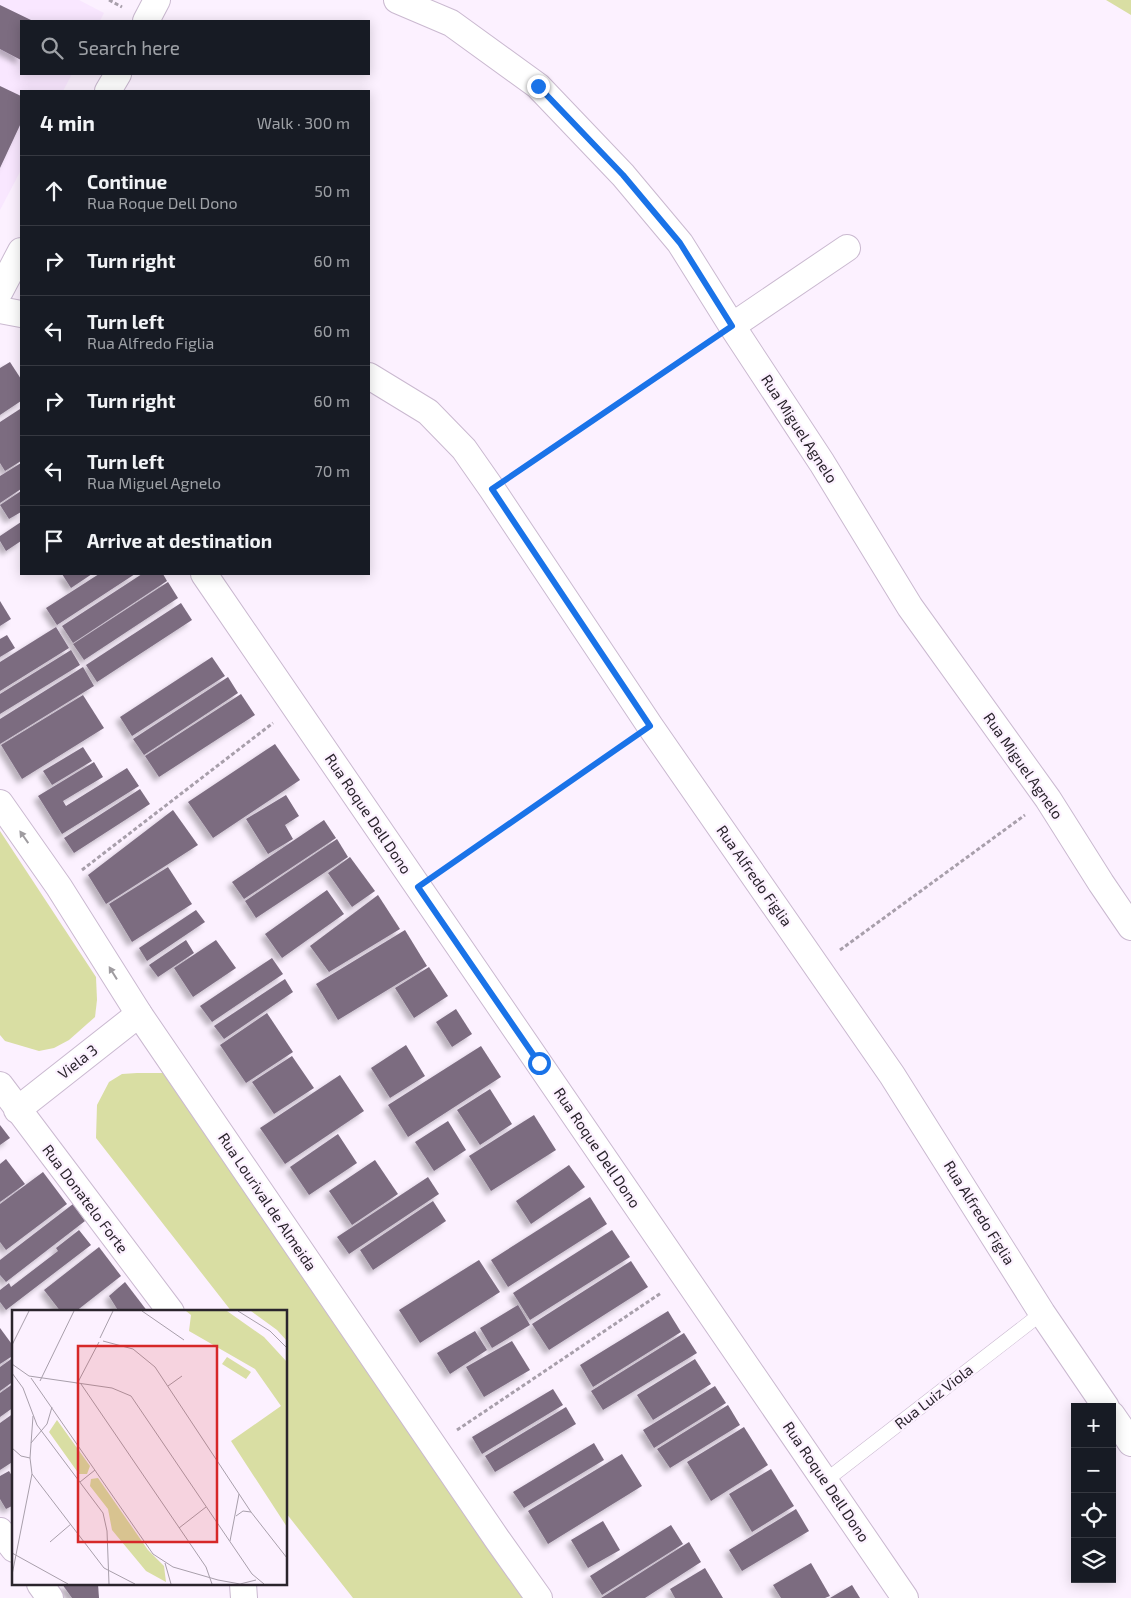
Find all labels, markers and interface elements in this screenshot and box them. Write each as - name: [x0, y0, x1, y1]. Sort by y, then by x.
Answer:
- search box: [20, 20, 370, 75]
- icon: search: [38, 34, 66, 62]
- text: Search here: [78, 36, 180, 59]
- route end: [527, 75, 550, 98]
- text: 4 min: [40, 110, 95, 135]
- text: Walk · 300 m: [257, 113, 350, 132]
- text: Continue: [87, 170, 167, 193]
- icon: ahead: [40, 177, 68, 205]
- text: 50 m: [314, 181, 350, 200]
- text: Rua Roque Dell Dono: [87, 193, 238, 212]
- icon: right: [40, 247, 68, 275]
- text: Turn right: [87, 249, 175, 272]
- text: 60 m: [314, 251, 350, 270]
- text: Turn left: [87, 310, 164, 333]
- icon: left: [40, 317, 68, 345]
- text: 60 m: [314, 321, 350, 340]
- text: Rua Alfredo Figlia: [87, 333, 214, 352]
- street label: Rua Miguel Agnelo: [758, 371, 842, 486]
- icon: right: [40, 387, 68, 415]
- text: Turn right: [87, 389, 175, 412]
- text: 60 m: [314, 391, 350, 410]
- text: Turn left: [87, 450, 164, 473]
- icon: left: [40, 457, 68, 485]
- text: 70 m: [315, 461, 350, 480]
- text: Rua Miguel Agnelo: [87, 473, 221, 492]
- icon: arrive: [40, 527, 68, 555]
- text: Arrive at destination: [87, 529, 272, 552]
- street label: Rua Miguel Agnelo: [980, 709, 1067, 822]
- street label: Rua Roque Dell Dono: [322, 750, 416, 877]
- street label: Rua Alfredo Figlia: [713, 821, 796, 929]
- one-way arrow: [19, 830, 29, 844]
- one-way arrow: [108, 966, 118, 979]
- street label: Viela 3: [54, 1040, 101, 1082]
- route start: [528, 1052, 551, 1075]
- street label: Rua Roque Dell Dono: [551, 1084, 645, 1211]
- street label: Rua Lourival de Almeida: [215, 1129, 321, 1274]
- street label: Rua Donatelo Forte: [39, 1141, 132, 1256]
- street label: Rua Alfredo Figlia: [941, 1157, 1019, 1268]
- inset map: [12, 1310, 288, 1586]
- street label: Rua Luiz Viola: [891, 1360, 976, 1432]
- map controls: [1071, 1403, 1116, 1583]
- button: +: [1071, 1403, 1116, 1448]
- street label: Rua Roque Dell Dono: [780, 1418, 874, 1545]
- button: −: [1071, 1448, 1116, 1493]
- button: locate: [1071, 1493, 1116, 1538]
- button: layers: [1071, 1538, 1116, 1583]

